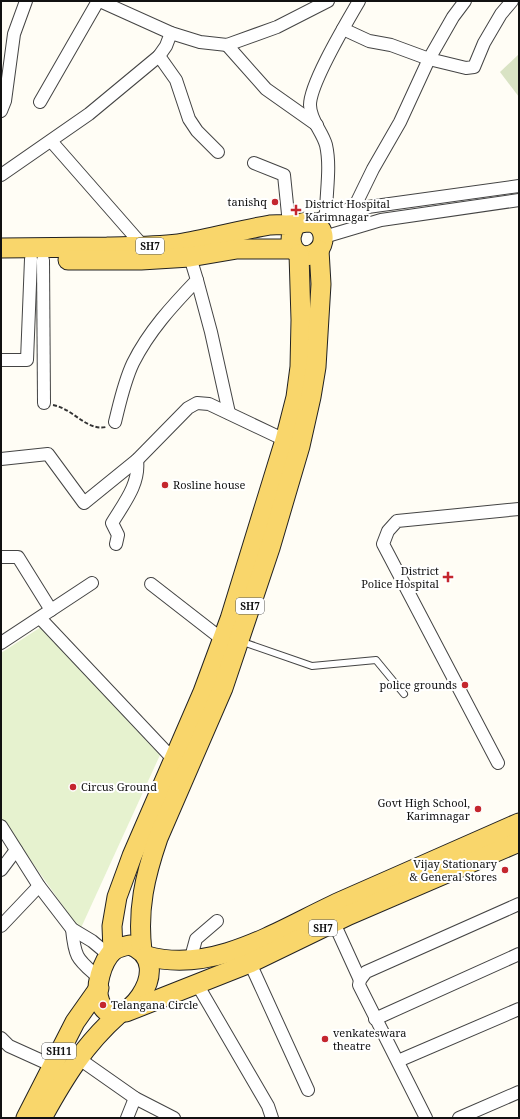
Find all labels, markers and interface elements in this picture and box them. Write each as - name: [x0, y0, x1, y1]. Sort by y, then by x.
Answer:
- place label: tanishq: [228, 194, 267, 209]
- place label: District Hospital Karimnagar: [305, 196, 391, 224]
- marker: tanishq: [270, 197, 280, 207]
- marker: District Hospital Karimnagar: [290, 204, 302, 216]
- road number: SH7: [136, 238, 164, 254]
- place label: Rosline house: [173, 477, 246, 492]
- marker: Rosline house: [160, 480, 170, 490]
- place label: District Police Hospital: [361, 563, 440, 591]
- marker: District Police Hospital: [442, 571, 454, 583]
- road number: SH7: [236, 598, 264, 614]
- place label: police grounds: [380, 677, 457, 692]
- marker: police grounds: [460, 680, 470, 690]
- place label: Circus Ground: [81, 779, 157, 794]
- marker: Circus Ground: [68, 782, 78, 792]
- place label: Govt High School, Karimnagar: [377, 795, 471, 823]
- marker: Govt High School, Karimnagar: [473, 804, 483, 814]
- place label: Vijay Stationary & General Stores: [410, 856, 498, 884]
- marker: Vijay Stationary & General Stores: [500, 865, 510, 875]
- road number: SH7: [309, 920, 337, 936]
- place label: Telangana Circle: [111, 997, 198, 1012]
- marker: Telangana Circle: [98, 1000, 108, 1010]
- place label: venkateswara theatre: [333, 1025, 407, 1053]
- marker: venkateswara theatre: [320, 1034, 330, 1044]
- road number: SH11: [42, 1043, 76, 1059]

